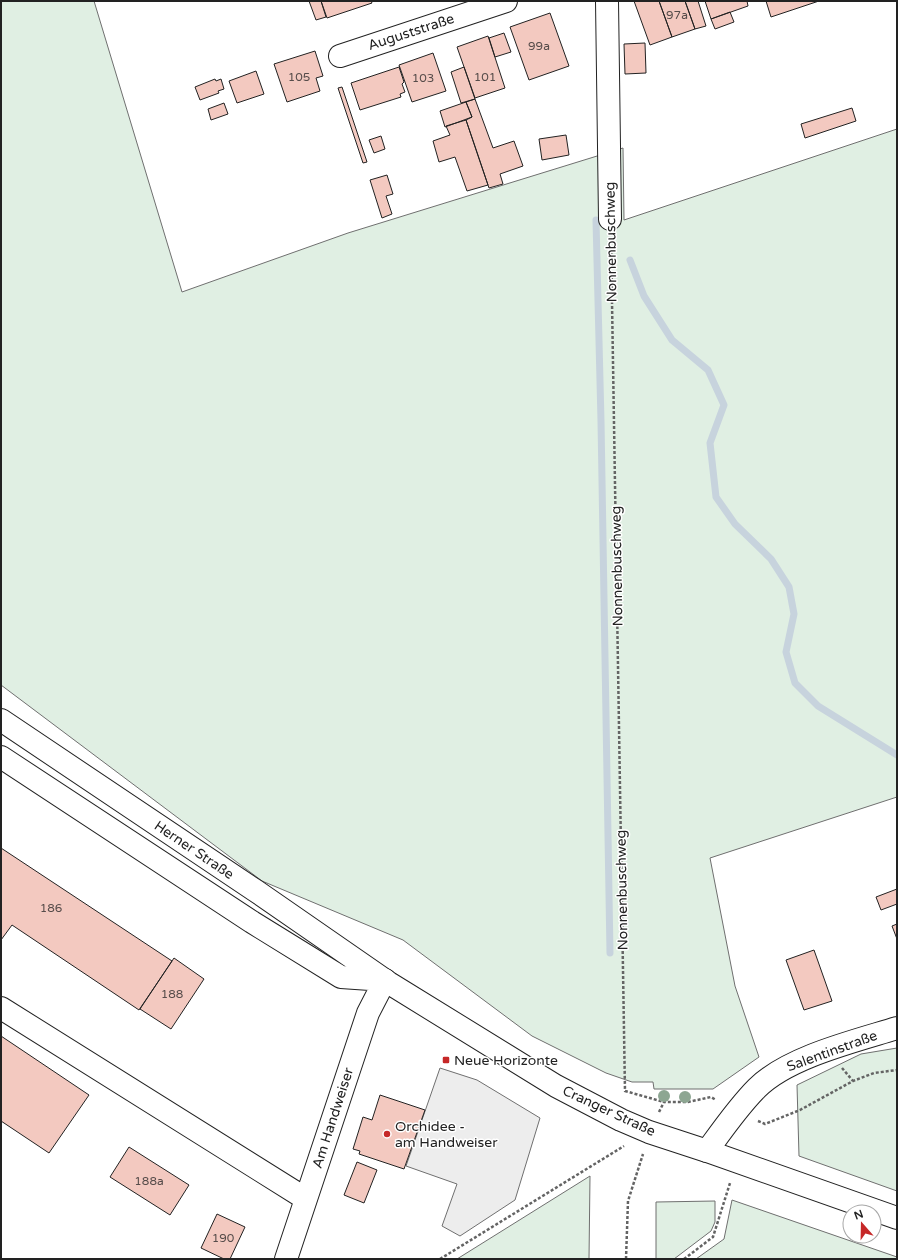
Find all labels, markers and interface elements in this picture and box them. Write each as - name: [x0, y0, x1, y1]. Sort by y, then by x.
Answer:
- house number: 97a: [666, 8, 688, 22]
- street label: Auguststraße: [366, 10, 456, 54]
- house number: 99a: [528, 39, 550, 53]
- house number: 105: [288, 70, 310, 84]
- house number: 101: [474, 70, 496, 84]
- house number: 103: [412, 71, 434, 85]
- street label: Nonnenbuschweg: [601, 181, 621, 303]
- street label: Nonnenbuschweg: [607, 505, 627, 627]
- street label: Herner Straße: [151, 817, 237, 883]
- street label: Nonnenbuschweg: [612, 829, 632, 951]
- house number: 186: [40, 901, 62, 915]
- house number: 188: [161, 987, 183, 1001]
- street label: Salentinstraße: [784, 1027, 880, 1075]
- place label: Neue Horizonte: [454, 1052, 558, 1069]
- marker: Neue Horizonte: [441, 1055, 451, 1065]
- street label: Am Handweiser: [309, 1065, 358, 1171]
- street label: Cranger Straße: [560, 1082, 658, 1140]
- place label: Orchidee - am Handweiser: [395, 1118, 498, 1151]
- marker: Orchidee - am Handweiser: [382, 1129, 392, 1139]
- house number: 188a: [134, 1174, 164, 1188]
- north arrow: [842, 1204, 882, 1244]
- text: N: [852, 1207, 865, 1223]
- house number: 190: [212, 1231, 235, 1245]

